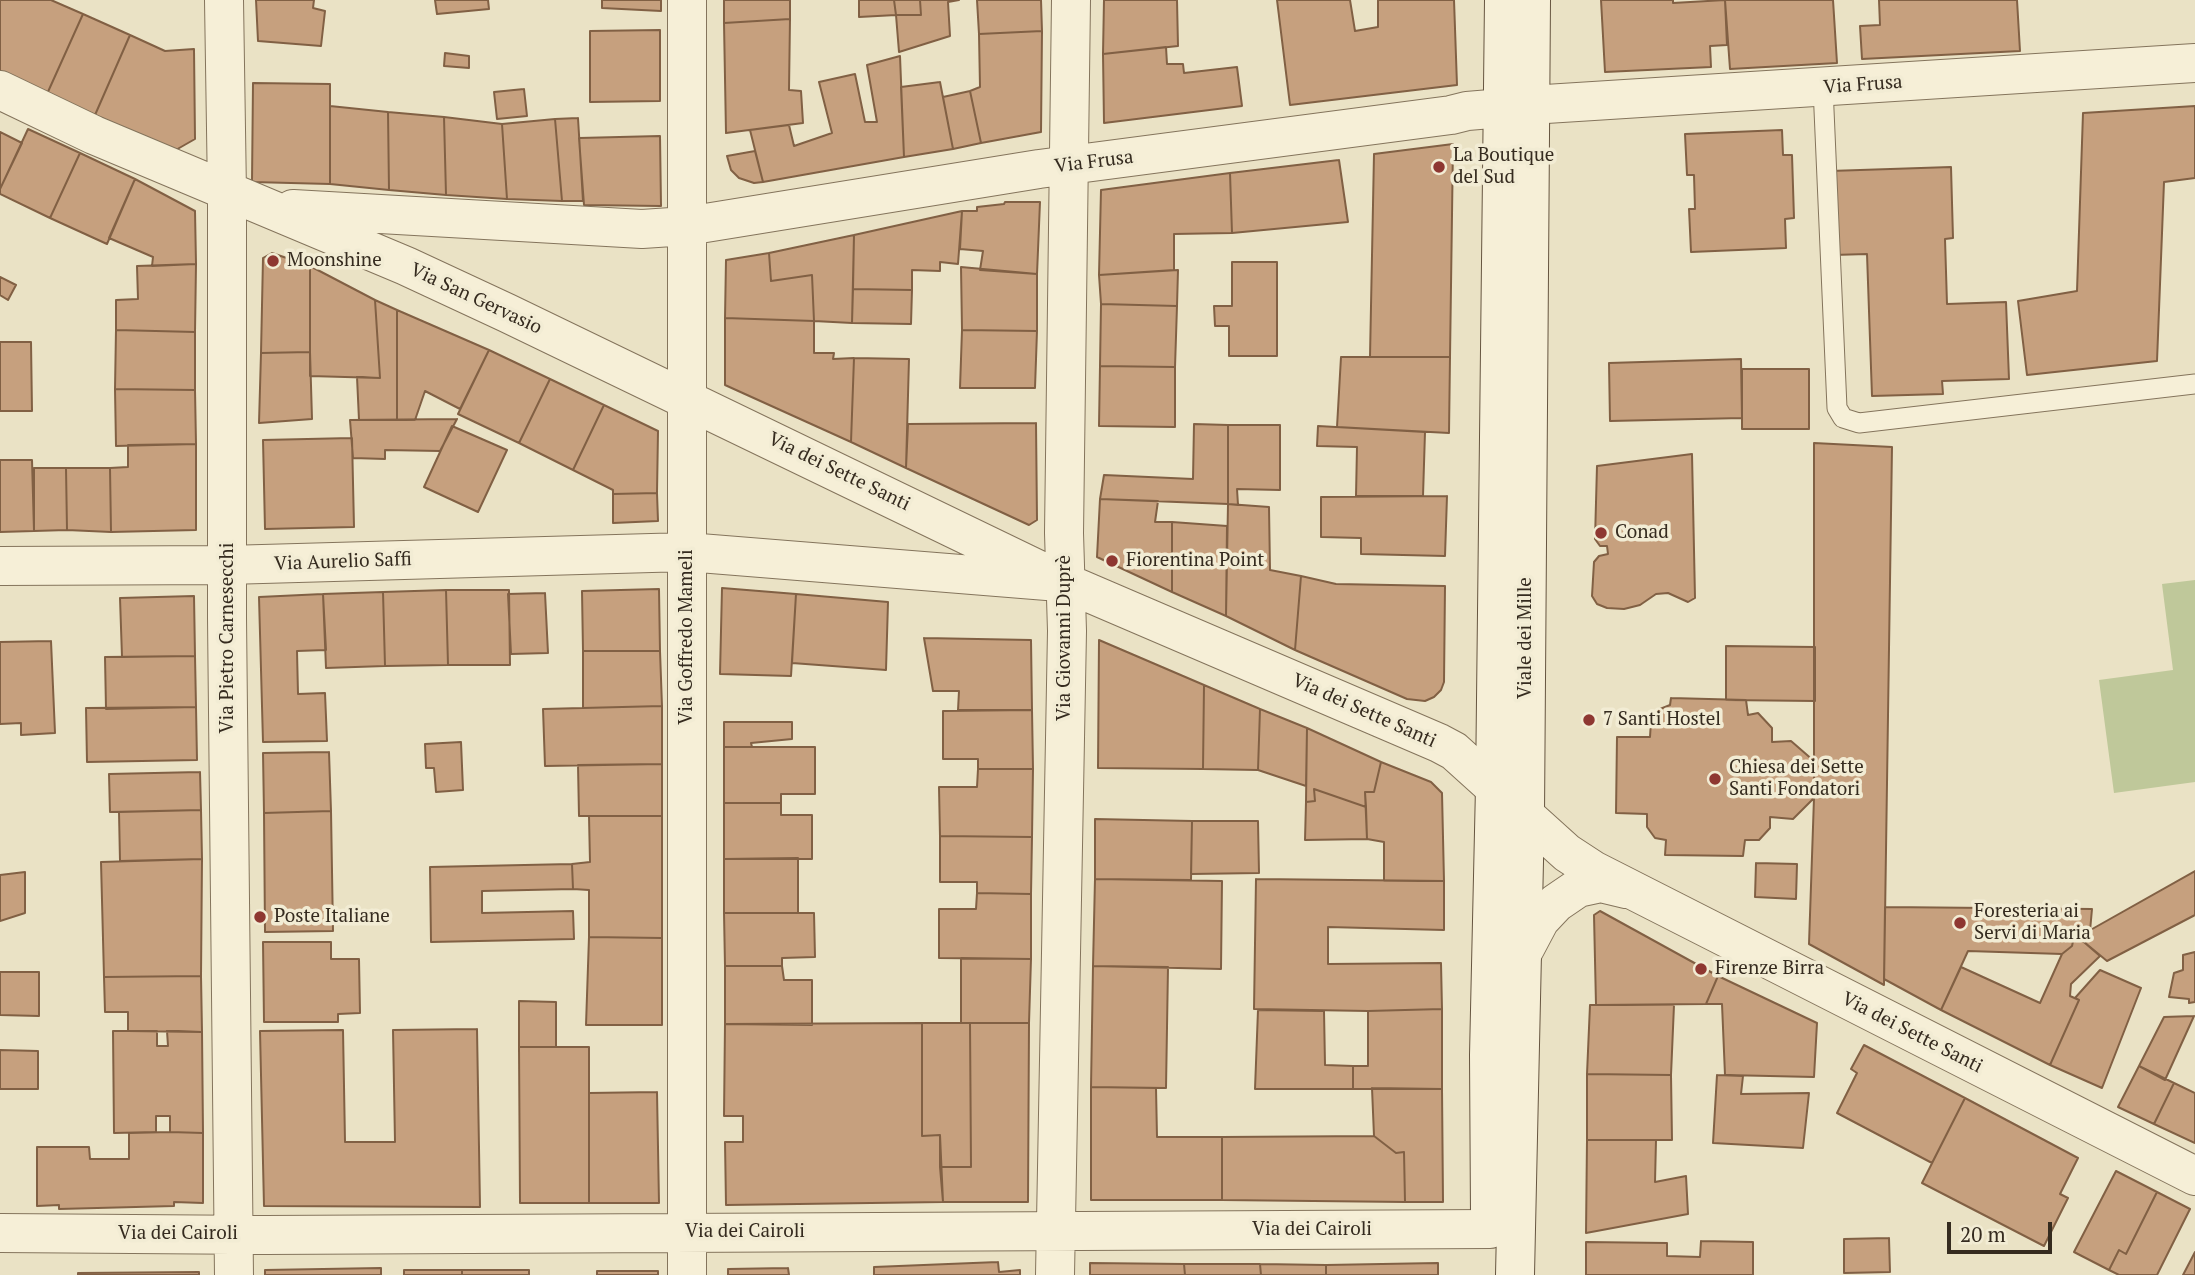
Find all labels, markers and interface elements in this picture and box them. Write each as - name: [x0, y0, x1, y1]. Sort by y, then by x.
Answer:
- street label: Via Frusa: [1823, 71, 1903, 99]
- place label: La Boutique del Sud: [1453, 145, 1554, 189]
- street label: Via Frusa: [1053, 146, 1135, 178]
- marker: La Boutique del Sud: [1431, 159, 1447, 175]
- place label: Moonshine: [287, 250, 382, 272]
- marker: Moonshine: [265, 253, 281, 269]
- street label: Via San Gervasio: [407, 259, 545, 339]
- street label: Via dei Sette Santi: [764, 428, 914, 516]
- place label: Conad: [1615, 522, 1669, 544]
- marker: Conad: [1593, 525, 1609, 541]
- street label: Via Pietro Carnesecchi: [217, 543, 239, 733]
- street label: Via Aurelio Saffi: [274, 548, 412, 576]
- street label: Via Goffredo Mameli: [676, 549, 698, 725]
- place label: Fiorentina Point: [1126, 550, 1264, 572]
- marker: Fiorentina Point: [1104, 553, 1120, 569]
- street label: Via Giovanni Duprè: [1054, 555, 1076, 721]
- street label: Viale dei Mille: [1515, 577, 1537, 699]
- street label: Via dei Sette Santi: [1288, 669, 1440, 753]
- place label: 7 Santi Hostel: [1603, 709, 1721, 731]
- marker: 7 Santi Hostel: [1581, 712, 1597, 728]
- place label: Chiesa dei Sette Santi Fondatori: [1729, 757, 1864, 801]
- marker: Chiesa dei Sette Santi Fondatori: [1707, 771, 1723, 787]
- place label: Foresteria ai Servi di Maria: [1974, 901, 2091, 945]
- place label: Poste Italiane: [274, 906, 390, 928]
- marker: Poste Italiane: [252, 909, 268, 925]
- marker: Foresteria ai Servi di Maria: [1952, 915, 1968, 931]
- place label: Firenze Birra: [1715, 958, 1824, 980]
- marker: Firenze Birra: [1693, 961, 1709, 977]
- street label: Via dei Sette Santi: [1838, 988, 1986, 1078]
- scale bar: [1950, 1208, 2055, 1252]
- street label: Via dei Cairoli: [1252, 1219, 1372, 1241]
- text: 20 m: [1960, 1220, 2006, 1248]
- street label: Via dei Cairoli: [685, 1221, 805, 1243]
- street label: Via dei Cairoli: [118, 1223, 238, 1245]

